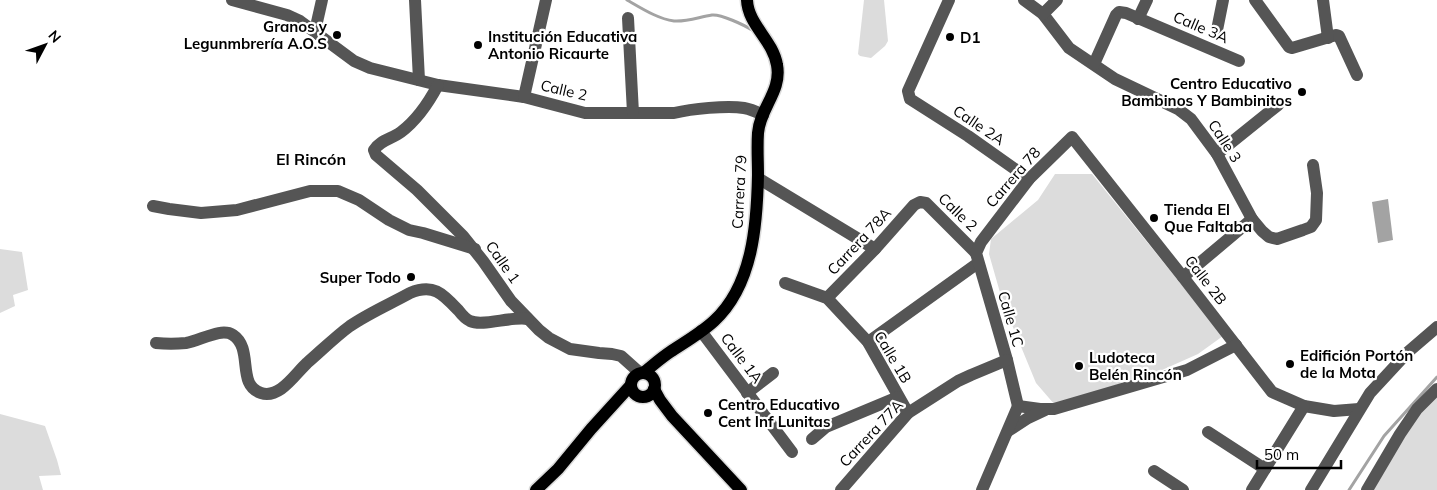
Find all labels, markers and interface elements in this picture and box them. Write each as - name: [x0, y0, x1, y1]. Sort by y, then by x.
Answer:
- street label: Calle 3A: [1170, 7, 1232, 47]
- place label: Granos y Legunmbrería A.O.S: [184, 17, 328, 53]
- north arrow: [20, 20, 70, 70]
- text: N: [45, 27, 65, 46]
- place label: Institución Educativa Antonio Ricaurte: [488, 27, 637, 63]
- place label: D1: [960, 28, 980, 47]
- marker: Granos y Legunmbrería A.O.S: [331, 29, 343, 41]
- marker: D1: [944, 31, 956, 43]
- marker: Institución Educativa Antonio Ricaurte: [472, 39, 484, 51]
- place label: Centro Educativo Bambinos Y Bambinitos: [1121, 74, 1292, 110]
- street label: Calle 2: [539, 75, 589, 105]
- marker: Centro Educativo Bambinos Y Bambinitos: [1296, 86, 1308, 98]
- street label: Calle 2A: [950, 101, 1008, 149]
- street label: Calle 3: [1204, 116, 1246, 166]
- street label: Carrera 78: [981, 143, 1045, 211]
- district label: El Rincón: [276, 149, 346, 169]
- street label: Carrera 79: [728, 154, 750, 230]
- street label: Calle 2: [934, 189, 982, 235]
- place label: Tienda El Que Faltaba: [1164, 200, 1252, 236]
- street label: Carrera 78A: [823, 203, 895, 279]
- marker: Tienda El Que Faltaba: [1148, 212, 1160, 224]
- street label: Calle 1: [482, 237, 524, 287]
- street label: Calle 2B: [1181, 252, 1231, 308]
- place label: Super Todo: [320, 268, 401, 287]
- marker: Super Todo: [405, 271, 417, 283]
- street label: Calle 1C: [994, 289, 1028, 349]
- street label: Calle 1B: [870, 327, 916, 387]
- street label: Calle 1A: [717, 329, 767, 387]
- place label: Edifición Portón de la Mota: [1300, 346, 1413, 382]
- place label: Ludoteca Belén Rincón: [1089, 348, 1182, 384]
- marker: Edifición Portón de la Mota: [1284, 358, 1296, 370]
- marker: Ludoteca Belén Rincón: [1073, 360, 1085, 372]
- place label: Centro Educativo Cent Inf Lunitas: [718, 395, 840, 431]
- street label: Carrera 77A: [835, 395, 907, 471]
- marker: Centro Educativo Cent Inf Lunitas: [702, 407, 714, 419]
- scale bar: [1257, 438, 1341, 470]
- text: 50 m: [1264, 445, 1299, 464]

